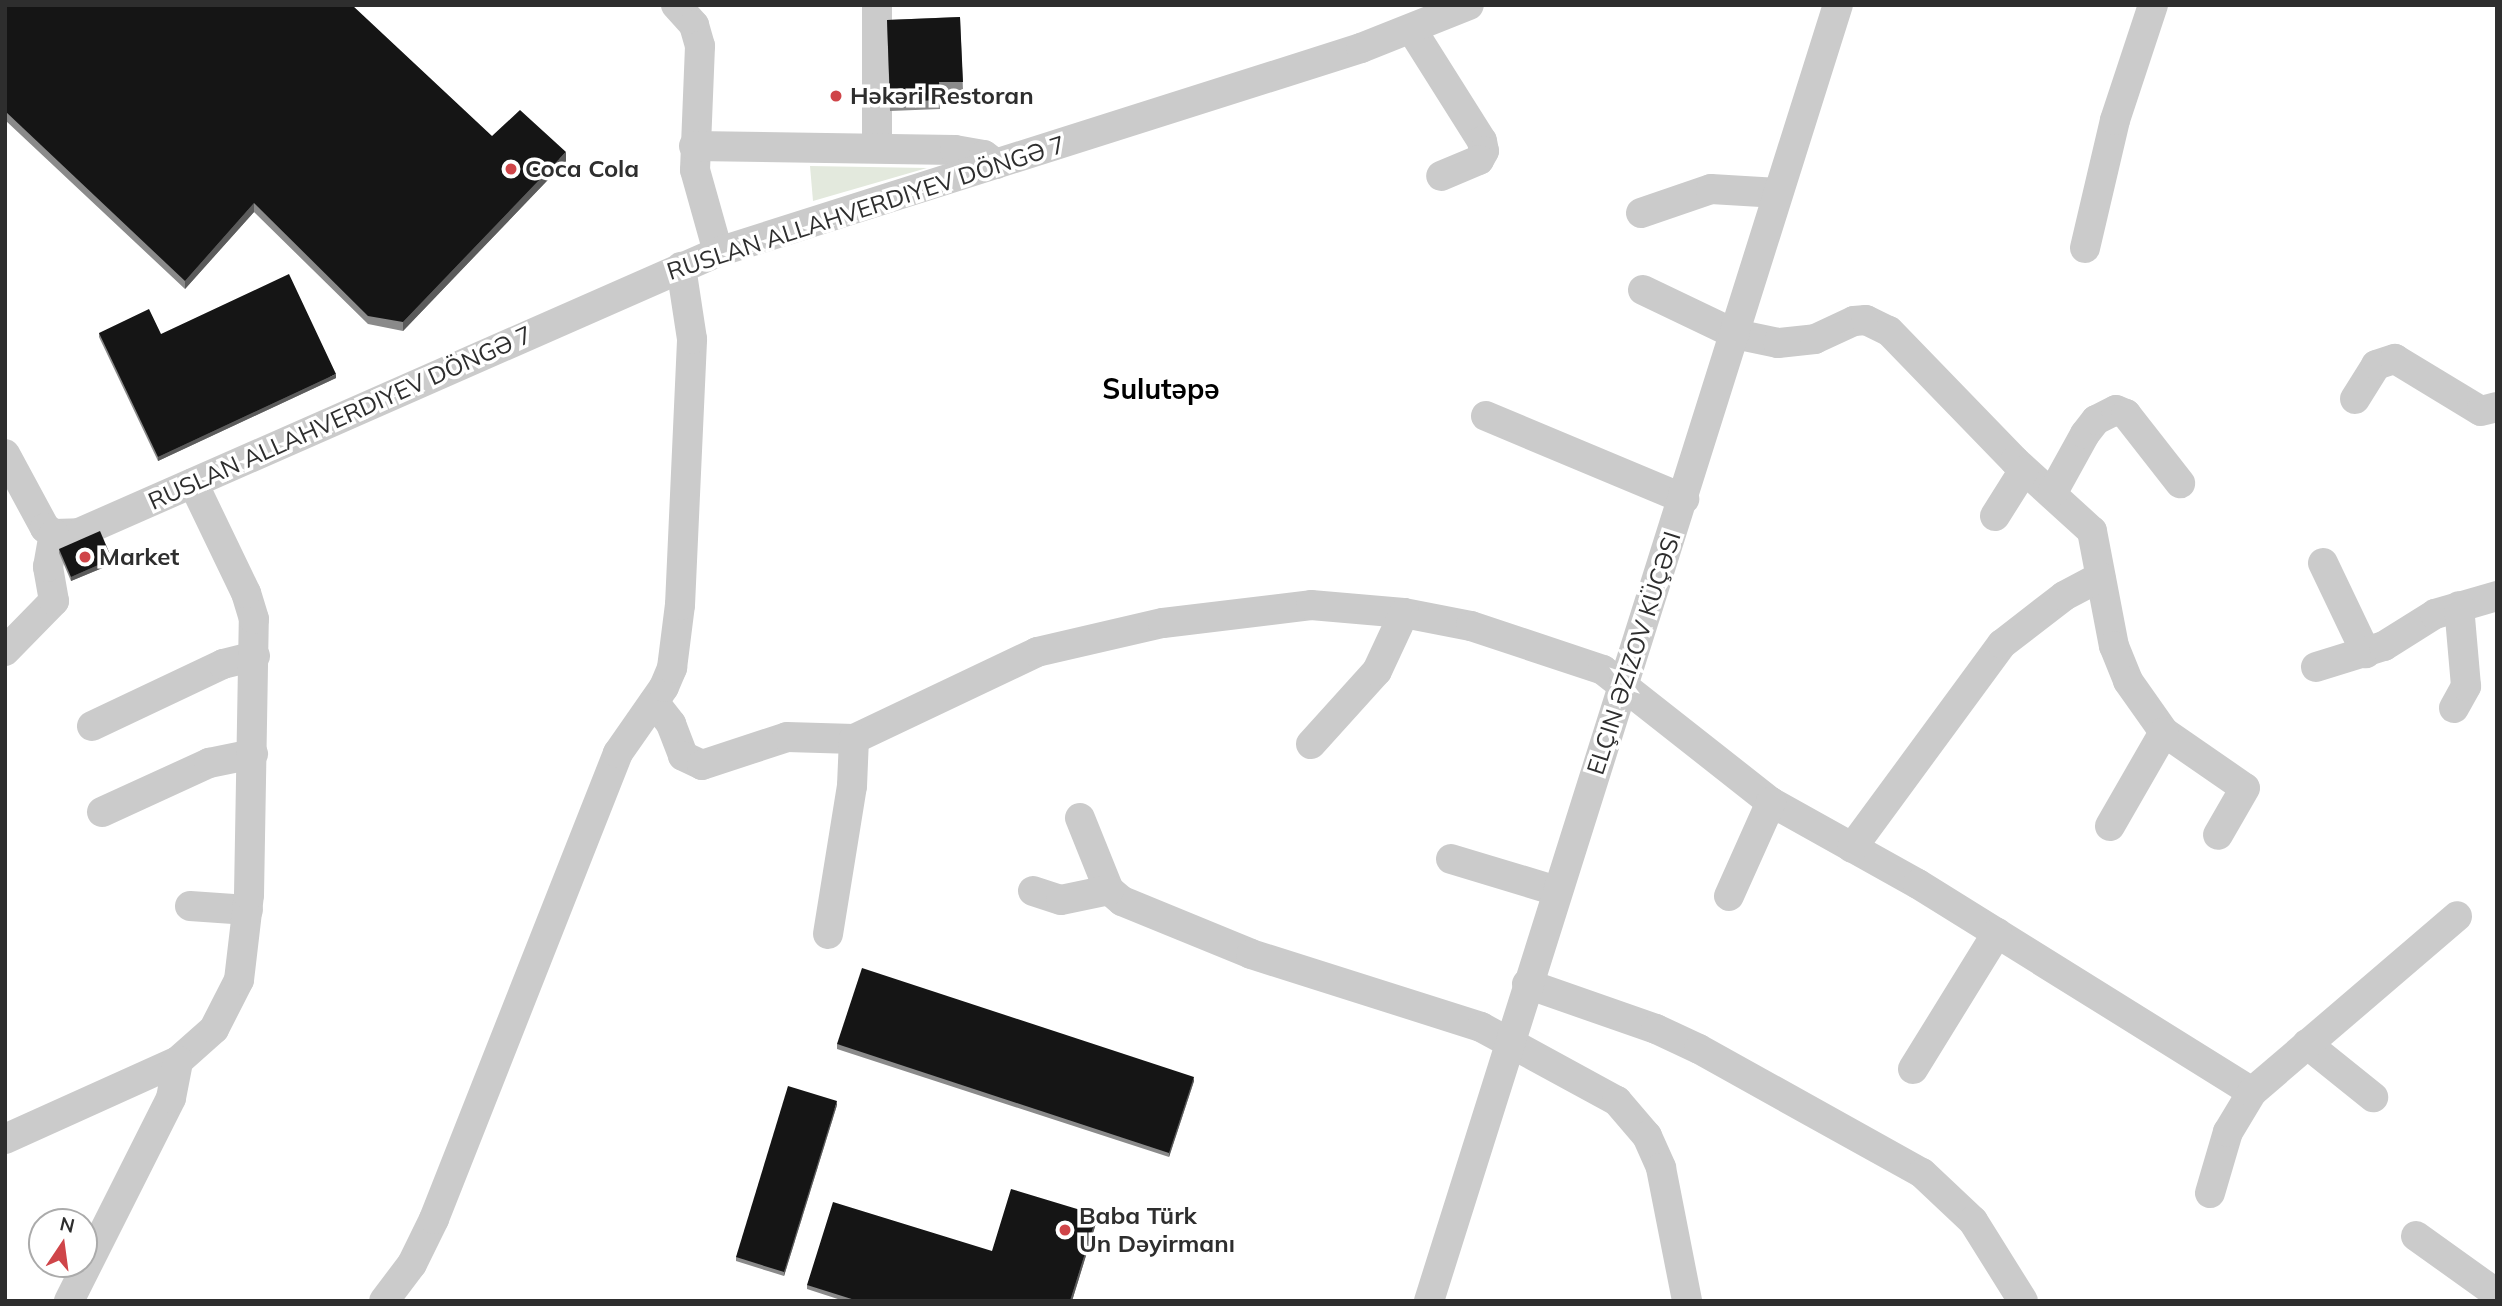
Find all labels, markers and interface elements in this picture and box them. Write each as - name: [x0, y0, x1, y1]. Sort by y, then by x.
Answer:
- place label: Həkəri Restoran: [850, 82, 1034, 110]
- marker: Həkəri Restoran: [828, 88, 844, 104]
- street label: RUSLAN ALLAHVERDIYEV DÖNGƏ 7: [663, 130, 1069, 286]
- place label: Coca Cola: [525, 155, 639, 183]
- marker: Coca Cola: [503, 161, 519, 177]
- street label: RUSLAN ALLAHVERDIYEV DÖNGƏ 7: [144, 320, 536, 516]
- district label: Sulutəpə: [1102, 372, 1220, 406]
- street label: ELÇIN ƏZIZOV KÜÇƏSI: [1581, 528, 1687, 778]
- place label: Market: [99, 543, 179, 571]
- marker: Market: [77, 549, 93, 565]
- place label: Baba Türk Un Dəyirmanı: [1079, 1202, 1235, 1258]
- north arrow: [28, 1208, 98, 1278]
- text: N: [58, 1211, 77, 1238]
- marker: Baba Türk Un Dəyirmanı: [1057, 1222, 1073, 1238]

